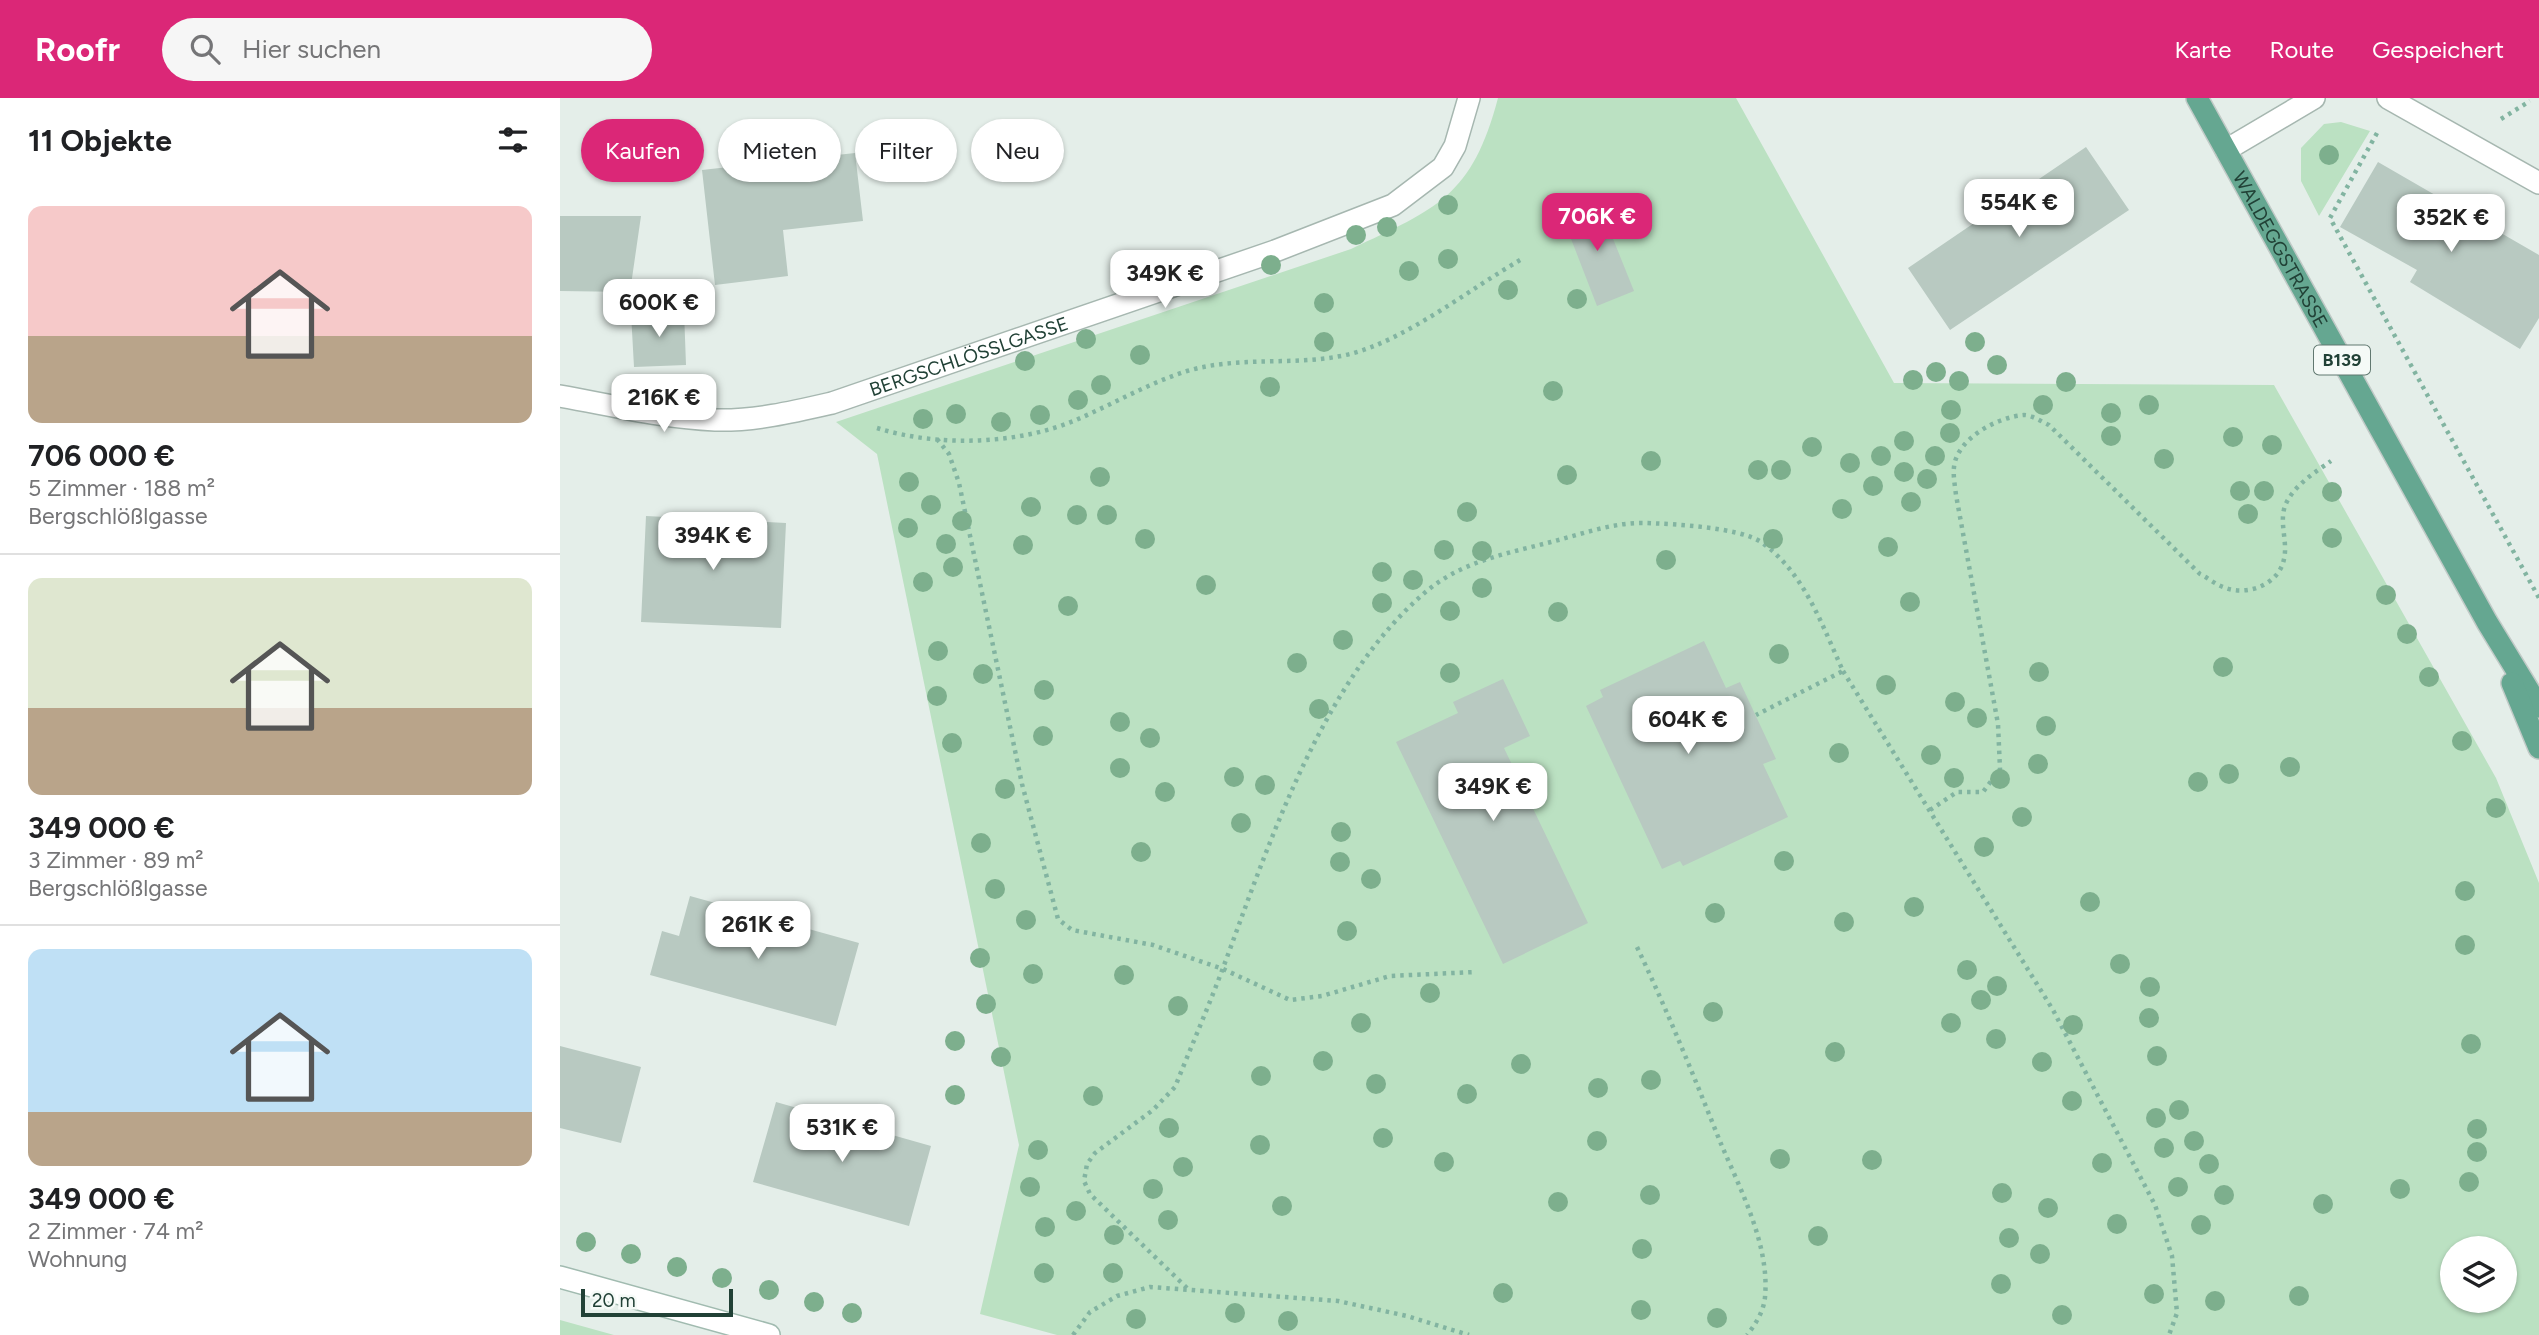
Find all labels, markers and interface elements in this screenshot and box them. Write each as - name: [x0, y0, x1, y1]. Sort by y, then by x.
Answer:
- search box: [162, 18, 652, 81]
- text: Roofr: [35, 30, 120, 69]
- icon: search: [186, 30, 224, 68]
- text: Hier suchen: [242, 33, 381, 65]
- text: Karte: [2175, 35, 2231, 64]
- text: Route: [2269, 35, 2334, 64]
- text: Gespeichert: [2372, 35, 2504, 64]
- chip: Kaufen: [581, 119, 704, 182]
- chip: Mieten: [718, 119, 841, 182]
- chip: Filter: [855, 119, 957, 182]
- chip: Neu: [971, 119, 1064, 182]
- icon: filters: [494, 121, 532, 159]
- text: 11 Objekte: [28, 122, 172, 159]
- street label: WALDEGGSTRASSE: [2228, 167, 2333, 332]
- pin: 554K €: [1962, 180, 2076, 239]
- text: 554K €: [1980, 188, 2058, 216]
- pin: 706K €: [1540, 194, 1654, 253]
- pin: 352K €: [2394, 194, 2508, 254]
- text: 706K €: [1558, 202, 1636, 230]
- text: 352K €: [2413, 203, 2489, 231]
- pin: 349K €: [1108, 250, 1222, 310]
- icon: home: [217, 251, 343, 377]
- text: 349K €: [1126, 259, 1204, 287]
- pin: 600K €: [602, 280, 716, 339]
- text: 600K €: [619, 288, 699, 316]
- street label: BERGSCHLÖSSLGASSE: [866, 311, 1071, 401]
- road number: B139: [2314, 346, 2370, 374]
- pin: 216K €: [607, 374, 721, 434]
- text: 216K €: [627, 383, 701, 411]
- text: 706 000 €: [28, 437, 175, 474]
- text: 5 Zimmer · 188 m²: [28, 474, 215, 502]
- text: Bergschlößlgasse: [28, 502, 208, 530]
- pin: 394K €: [656, 512, 770, 572]
- text: 394K €: [674, 521, 752, 549]
- icon: home: [217, 623, 343, 749]
- pin: 604K €: [1631, 696, 1745, 756]
- text: 604K €: [1648, 705, 1728, 733]
- pin: 349K €: [1436, 764, 1550, 823]
- text: 349K €: [1454, 772, 1532, 800]
- text: 349 000 €: [28, 809, 175, 846]
- text: 3 Zimmer · 89 m²: [28, 846, 204, 874]
- text: Bergschlößlgasse: [28, 874, 208, 902]
- pin: 261K €: [701, 902, 815, 961]
- text: 261K €: [721, 910, 795, 938]
- icon: home: [217, 994, 343, 1120]
- pin: 531K €: [785, 1104, 899, 1164]
- text: 531K €: [806, 1113, 878, 1141]
- text: 349 000 €: [28, 1180, 175, 1217]
- text: 2 Zimmer · 74 m²: [28, 1217, 204, 1245]
- map controls: [2440, 1236, 2517, 1313]
- button: layers: [2440, 1236, 2517, 1313]
- text: Wohnung: [28, 1245, 127, 1273]
- scale bar: [581, 1286, 733, 1318]
- text: 20 m: [592, 1289, 636, 1312]

